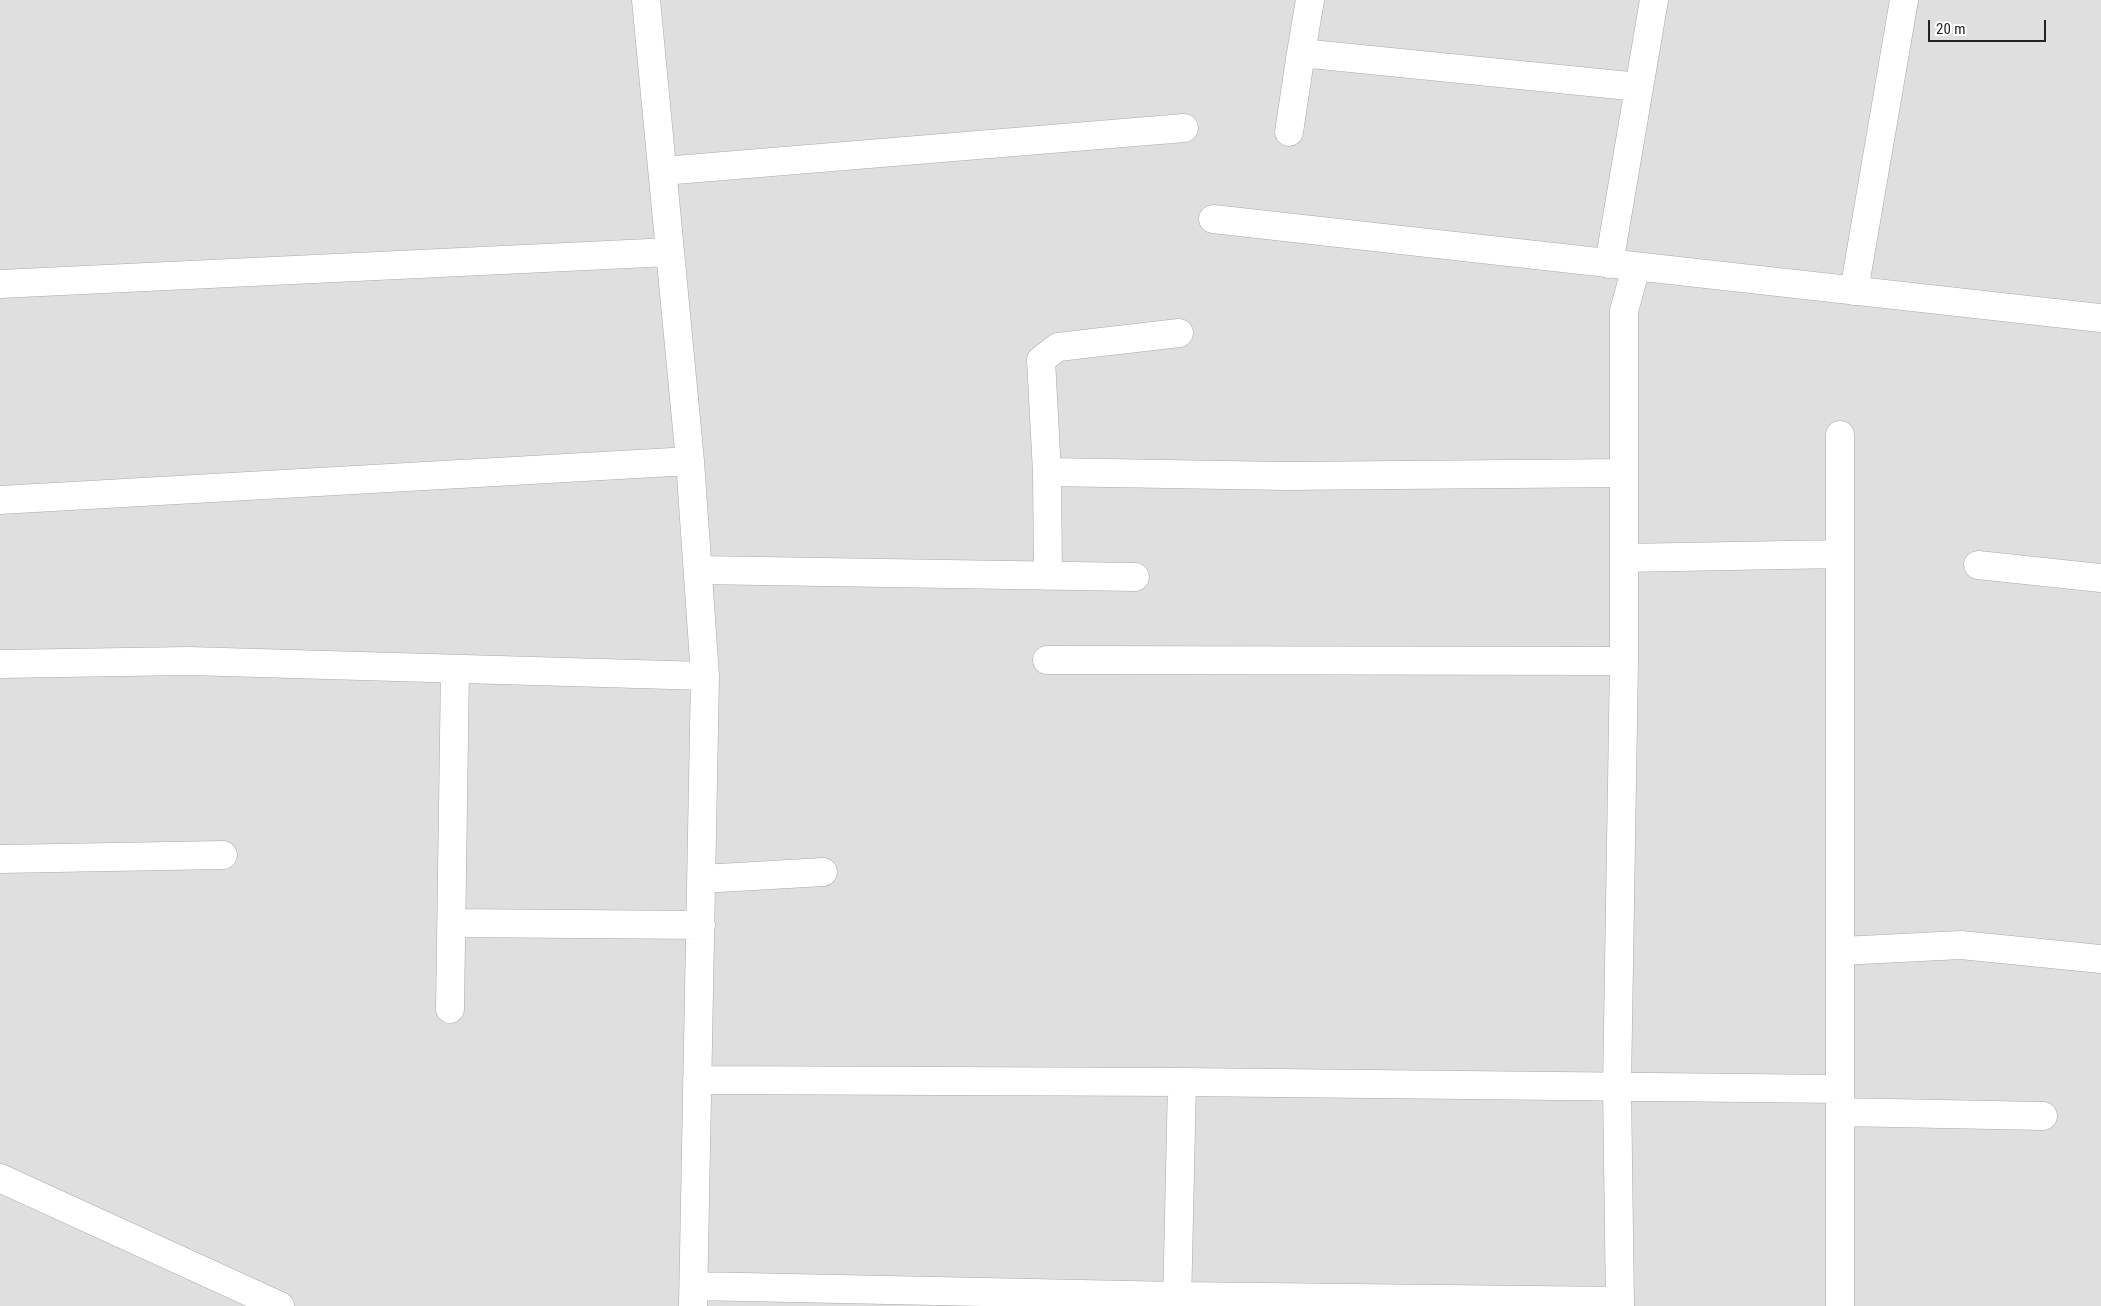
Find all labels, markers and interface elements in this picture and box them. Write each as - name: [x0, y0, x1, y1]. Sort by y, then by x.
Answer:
- scale bar: [1931, 10, 2048, 42]
- text: 20 m: [1936, 20, 1966, 38]

